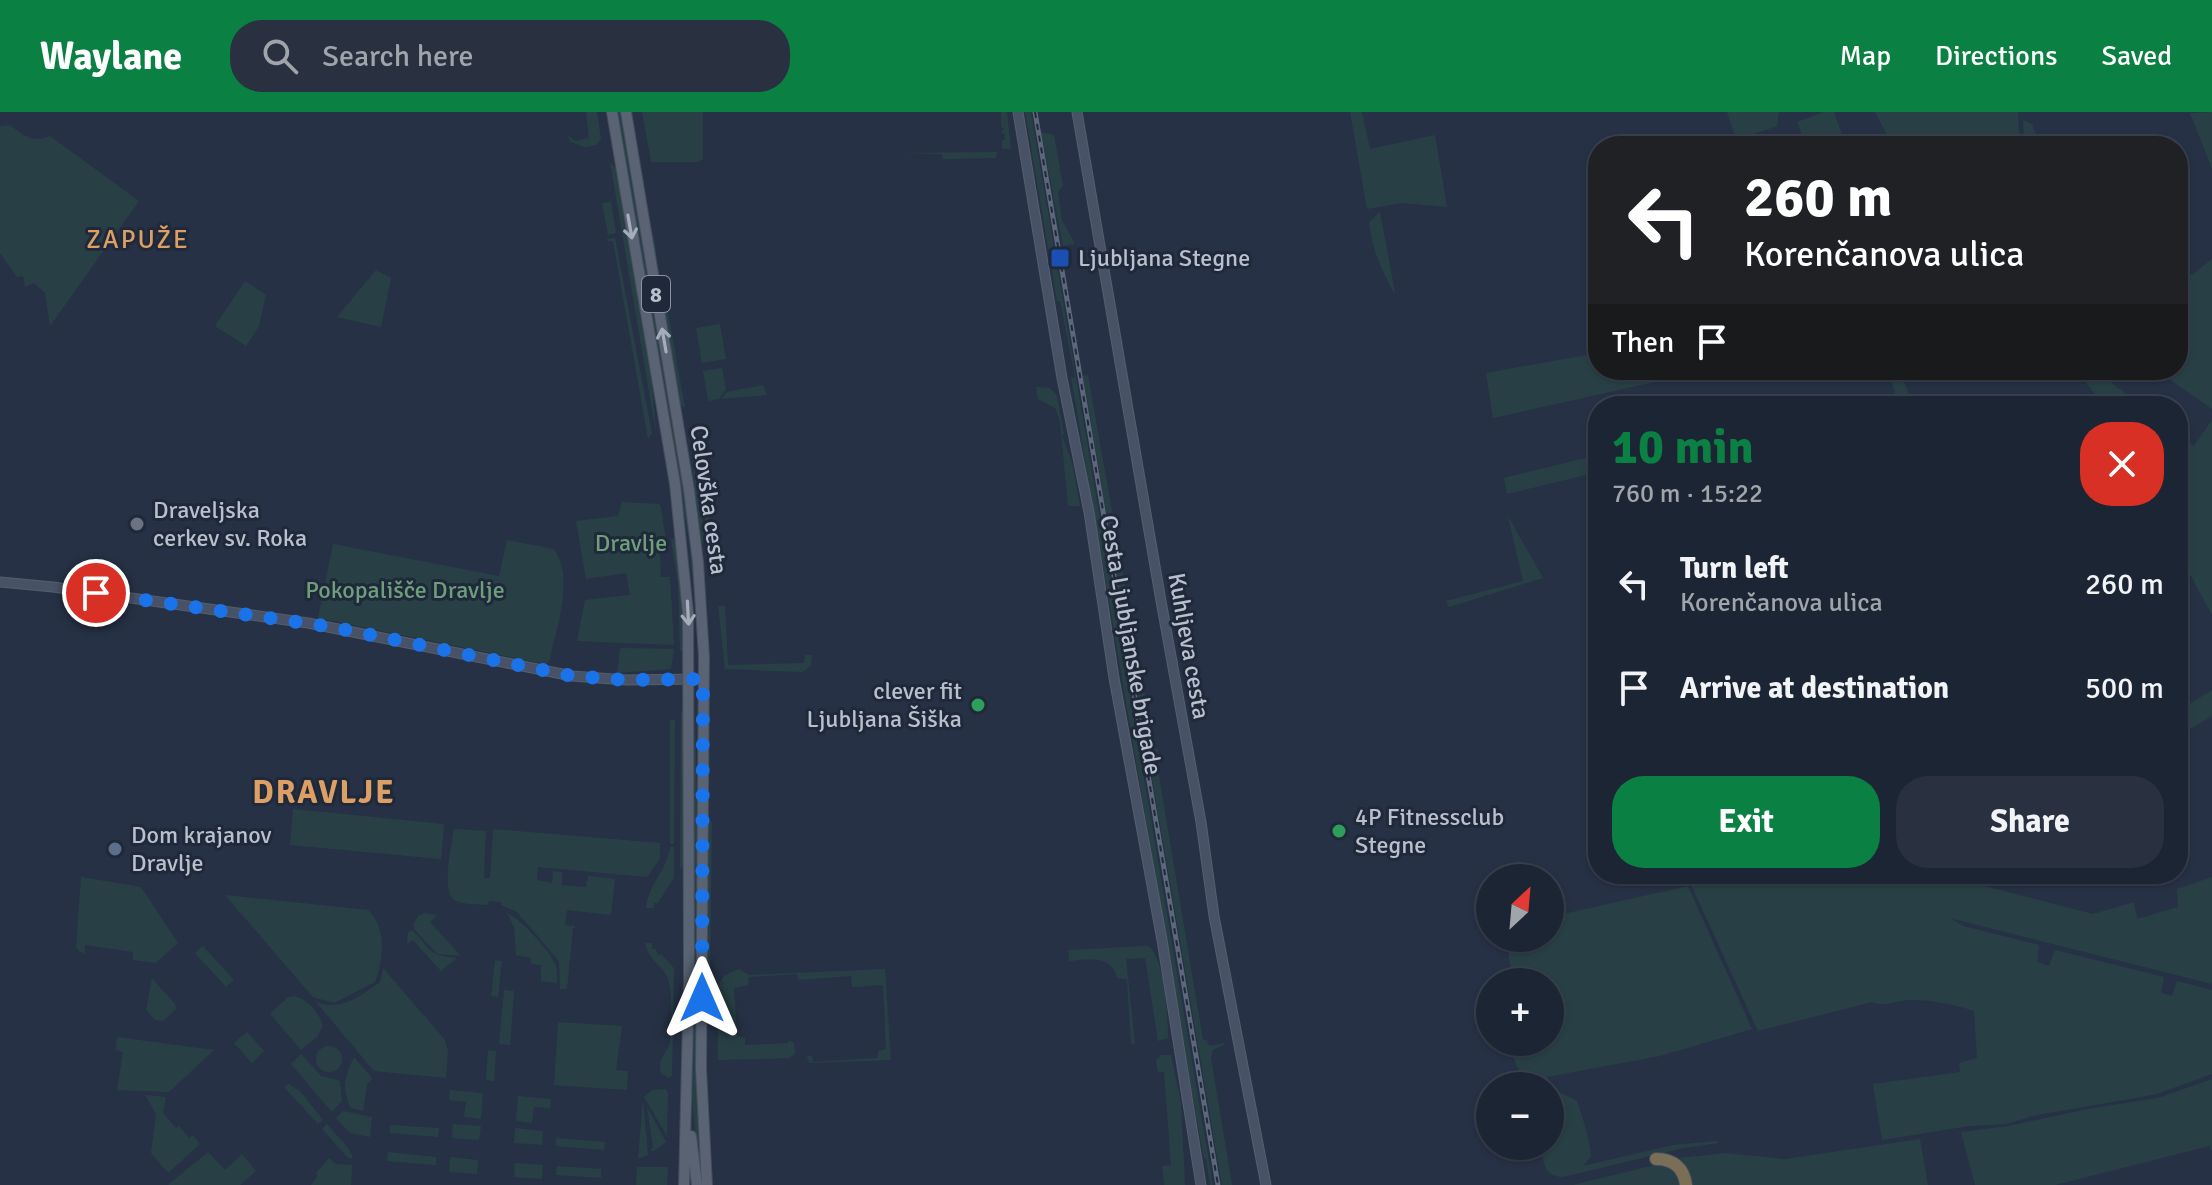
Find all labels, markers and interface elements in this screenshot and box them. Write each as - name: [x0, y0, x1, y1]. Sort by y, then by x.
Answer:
- search box: [230, 20, 790, 92]
- text: Waylane: [40, 33, 182, 80]
- icon: search: [258, 34, 302, 78]
- text: Search here: [322, 38, 474, 75]
- text: Map: [1839, 39, 1891, 73]
- text: Directions: [1935, 39, 2057, 73]
- text: Saved: [2101, 39, 2172, 73]
- text: 260 m: [1744, 163, 1892, 232]
- icon: left: [1612, 168, 1716, 272]
- one-way arrow: [624, 214, 639, 240]
- district label: ZAPUŽE: [86, 224, 190, 256]
- text: Korenčanova ulica: [1744, 232, 2025, 277]
- place label: Ljubljana Stegne: [1078, 243, 1250, 273]
- marker: Ljubljana Stegne: [1049, 247, 1071, 269]
- road number: 8: [642, 276, 670, 312]
- icon: arrive: [1690, 320, 1734, 364]
- text: Then: [1612, 324, 1674, 361]
- one-way arrow: [655, 328, 670, 353]
- text: 10 min: [1612, 418, 1754, 477]
- button: close: [2080, 422, 2164, 506]
- street label: Celovška cesta: [684, 423, 734, 577]
- text: 760 m · 15:22: [1612, 478, 1763, 510]
- place label: Draveljska cerkev sv. Roka: [153, 495, 307, 553]
- street label: Cesta Ljubljanske brigade: [1093, 513, 1169, 777]
- marker: Draveljska cerkev sv. Roka: [128, 515, 146, 533]
- park label: Dravlje: [595, 528, 667, 558]
- text: Turn left: [1680, 550, 1789, 587]
- pin: [62, 559, 130, 627]
- icon: left: [1612, 562, 1656, 606]
- text: 260 m: [2085, 566, 2164, 603]
- icon: arrive: [74, 571, 118, 615]
- street label: Kuhljeva cesta: [1161, 571, 1217, 721]
- park label: Pokopališče Dravlje: [305, 575, 505, 605]
- text: Korenčanova ulica: [1680, 587, 1883, 619]
- one-way arrow: [681, 599, 696, 625]
- icon: arrive: [1612, 666, 1656, 710]
- text: Arrive at destination: [1680, 670, 1949, 707]
- text: 500 m: [2085, 670, 2164, 707]
- place label: clever fit Ljubljana Šiška: [807, 676, 962, 734]
- marker: clever fit Ljubljana Šiška: [969, 696, 987, 714]
- district label: DRAVLJE: [252, 773, 396, 812]
- button: Exit: [1612, 776, 1880, 868]
- button: Share: [1896, 776, 2164, 868]
- place label: 4P Fitnessclub Stegne: [1355, 802, 1504, 860]
- place label: Dom krajanov Dravlje: [131, 820, 272, 878]
- marker: 4P Fitnessclub Stegne: [1330, 822, 1348, 840]
- marker: Dom krajanov Dravlje: [106, 840, 124, 858]
- north arrow: [1476, 864, 1564, 952]
- map controls: [1476, 864, 1564, 1160]
- position arrow: [660, 956, 744, 1040]
- button: +: [1476, 968, 1564, 1056]
- button: −: [1476, 1072, 1564, 1160]

